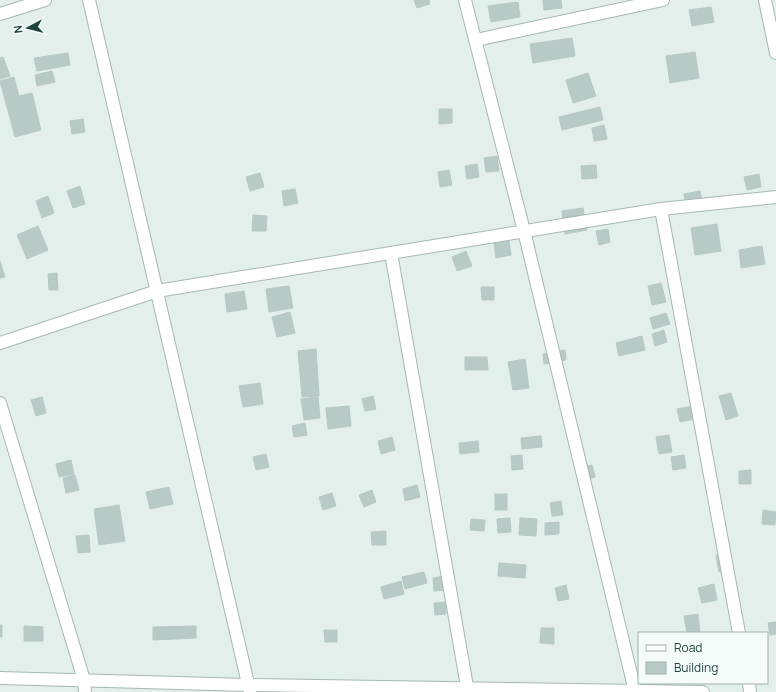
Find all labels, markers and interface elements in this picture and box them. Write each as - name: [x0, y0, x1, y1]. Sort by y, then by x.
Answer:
- north arrow: [8, 8, 48, 48]
- text: N: [10, 24, 26, 34]
- legend: [638, 632, 768, 684]
- text: Road: [674, 639, 702, 656]
- text: Building: [674, 659, 718, 676]

